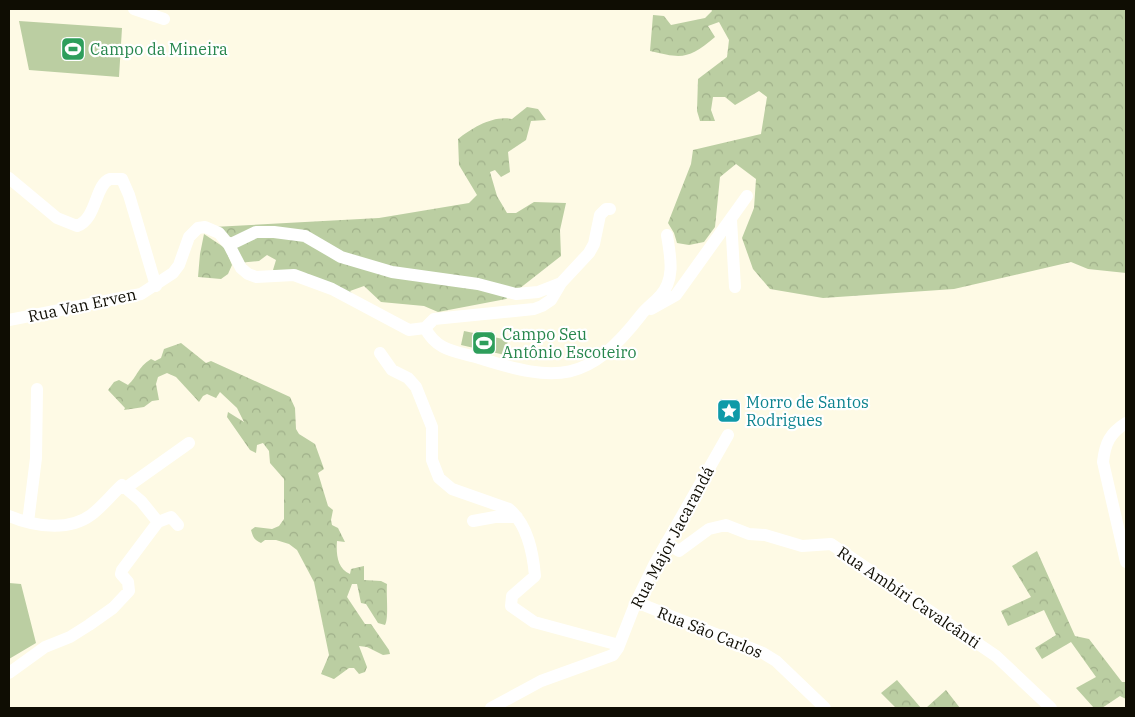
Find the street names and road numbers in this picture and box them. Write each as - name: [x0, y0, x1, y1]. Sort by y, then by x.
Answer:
- street label: Rua Van Erven: [26, 284, 138, 326]
- street label: Rua Major Jacarandá: [626, 462, 718, 611]
- street label: Rua Ambíri Cavalcânti: [834, 542, 984, 652]
- street label: Rua São Carlos: [655, 602, 765, 662]

